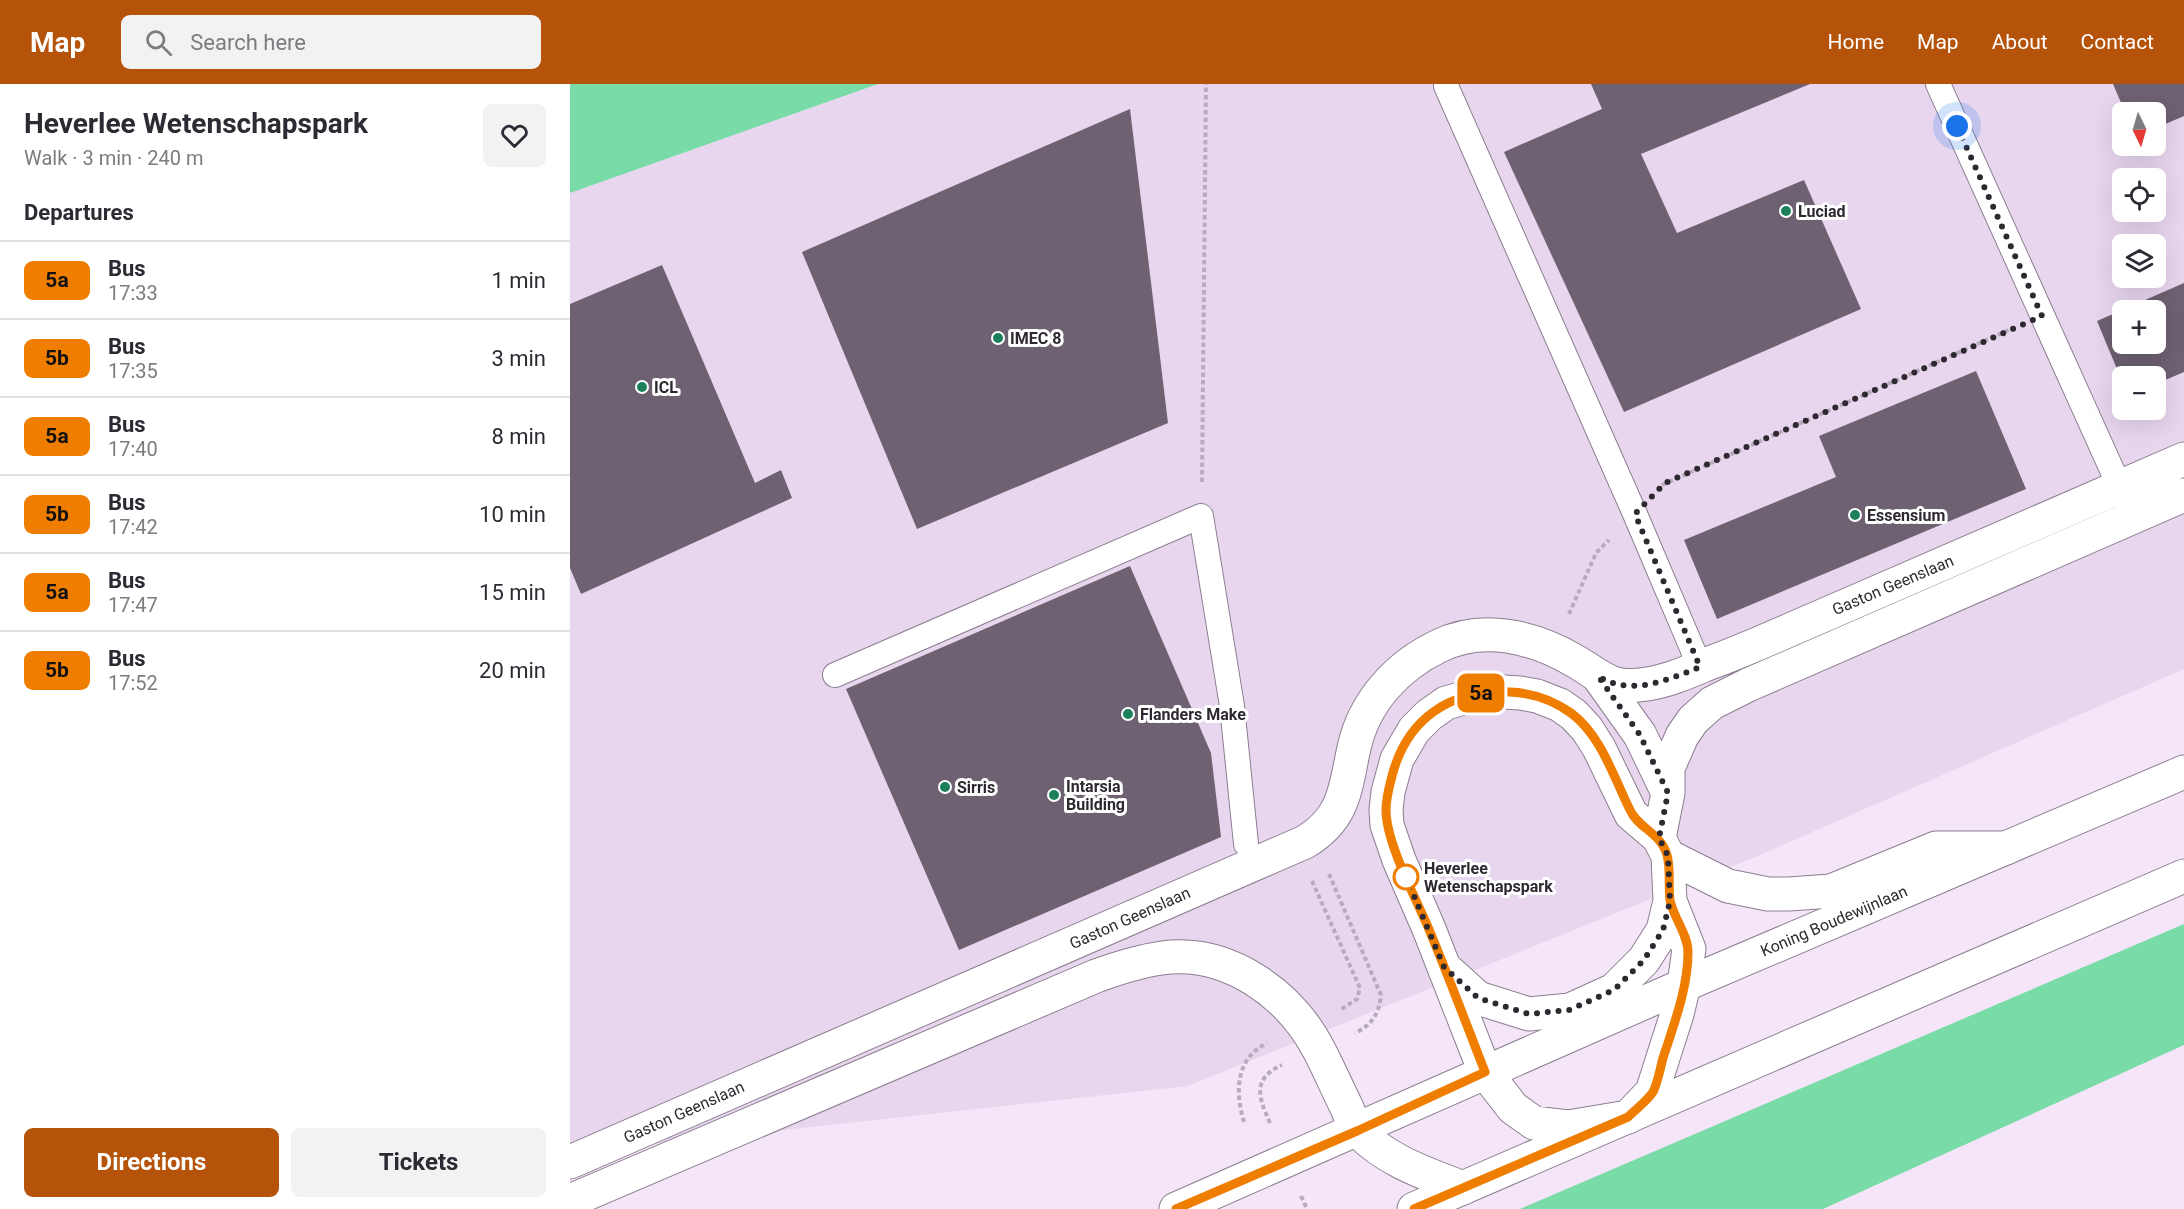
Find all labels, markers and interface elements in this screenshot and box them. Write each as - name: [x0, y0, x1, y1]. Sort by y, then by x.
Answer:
- search box: [121, 15, 541, 69]
- text: Map: [30, 26, 85, 59]
- icon: search: [142, 26, 175, 59]
- text: Search here: [190, 30, 306, 55]
- text: Home: [1828, 30, 1884, 54]
- text: Map: [1917, 30, 1959, 54]
- text: About: [1992, 30, 2048, 54]
- text: Contact: [2081, 30, 2154, 54]
- north arrow: [2112, 102, 2166, 156]
- map controls: [2112, 102, 2166, 420]
- button: heart: [483, 104, 546, 167]
- text: Heverlee Wetenschapspark: [24, 107, 368, 140]
- your location: [1942, 111, 1972, 141]
- text: Walk · 3 min · 240 m: [24, 146, 203, 170]
- button: locate: [2112, 168, 2166, 222]
- text: Departures: [24, 200, 134, 225]
- place label: Luciad: [1798, 202, 1846, 221]
- marker: Luciad: [1779, 204, 1793, 218]
- button: layers: [2112, 234, 2166, 288]
- text: Bus: [108, 256, 146, 281]
- text: 5a: [45, 268, 69, 292]
- text: 1 min: [491, 268, 546, 293]
- text: 17:33: [108, 281, 158, 305]
- button: +: [2112, 300, 2166, 354]
- place label: IMEC 8: [1010, 329, 1061, 348]
- marker: IMEC 8: [991, 331, 1005, 345]
- text: Bus: [108, 334, 146, 359]
- text: 5b: [45, 346, 69, 370]
- text: 3 min: [491, 346, 546, 371]
- text: 17:35: [108, 359, 158, 383]
- button: −: [2112, 366, 2166, 420]
- place label: ICL: [654, 378, 678, 397]
- marker: ICL: [635, 380, 649, 394]
- text: Bus: [108, 412, 146, 437]
- text: 5a: [45, 424, 69, 448]
- text: 8 min: [491, 424, 546, 449]
- text: 17:40: [108, 437, 158, 461]
- text: Bus: [108, 490, 146, 515]
- text: 5b: [45, 502, 69, 526]
- text: 10 min: [479, 502, 546, 527]
- place label: Essensium: [1867, 506, 1945, 525]
- marker: Essensium: [1848, 508, 1862, 522]
- text: 17:42: [108, 515, 158, 539]
- street label: Gaston Geenslaan: [1829, 551, 1957, 619]
- text: Bus: [108, 568, 146, 593]
- text: 5a: [45, 580, 69, 604]
- text: 15 min: [479, 580, 546, 605]
- text: 17:47: [108, 593, 158, 617]
- text: Bus: [108, 646, 146, 671]
- text: 5b: [45, 658, 69, 682]
- text: 20 min: [479, 658, 546, 683]
- text: 17:52: [108, 671, 158, 695]
- line badge: 5a: [1454, 674, 1508, 712]
- text: 5a: [1469, 681, 1493, 705]
- place label: Flanders Make: [1140, 705, 1246, 724]
- marker: Flanders Make: [1121, 707, 1135, 721]
- place label: Intarsia Building: [1066, 777, 1125, 814]
- place label: Sirris: [957, 778, 995, 797]
- marker: Sirris: [938, 780, 952, 794]
- marker: Intarsia Building: [1047, 788, 1061, 802]
- place label: Heverlee Wetenschapspark: [1424, 859, 1553, 896]
- marker: Heverlee Wetenschapspark: [1393, 864, 1419, 890]
- street label: Koning Boudewijnlaan: [1758, 881, 1910, 961]
- street label: Gaston Geenslaan: [1067, 883, 1193, 953]
- street label: Gaston Geenslaan: [621, 1077, 747, 1147]
- button: Directions: [24, 1128, 279, 1197]
- button: Tickets: [291, 1128, 546, 1197]

